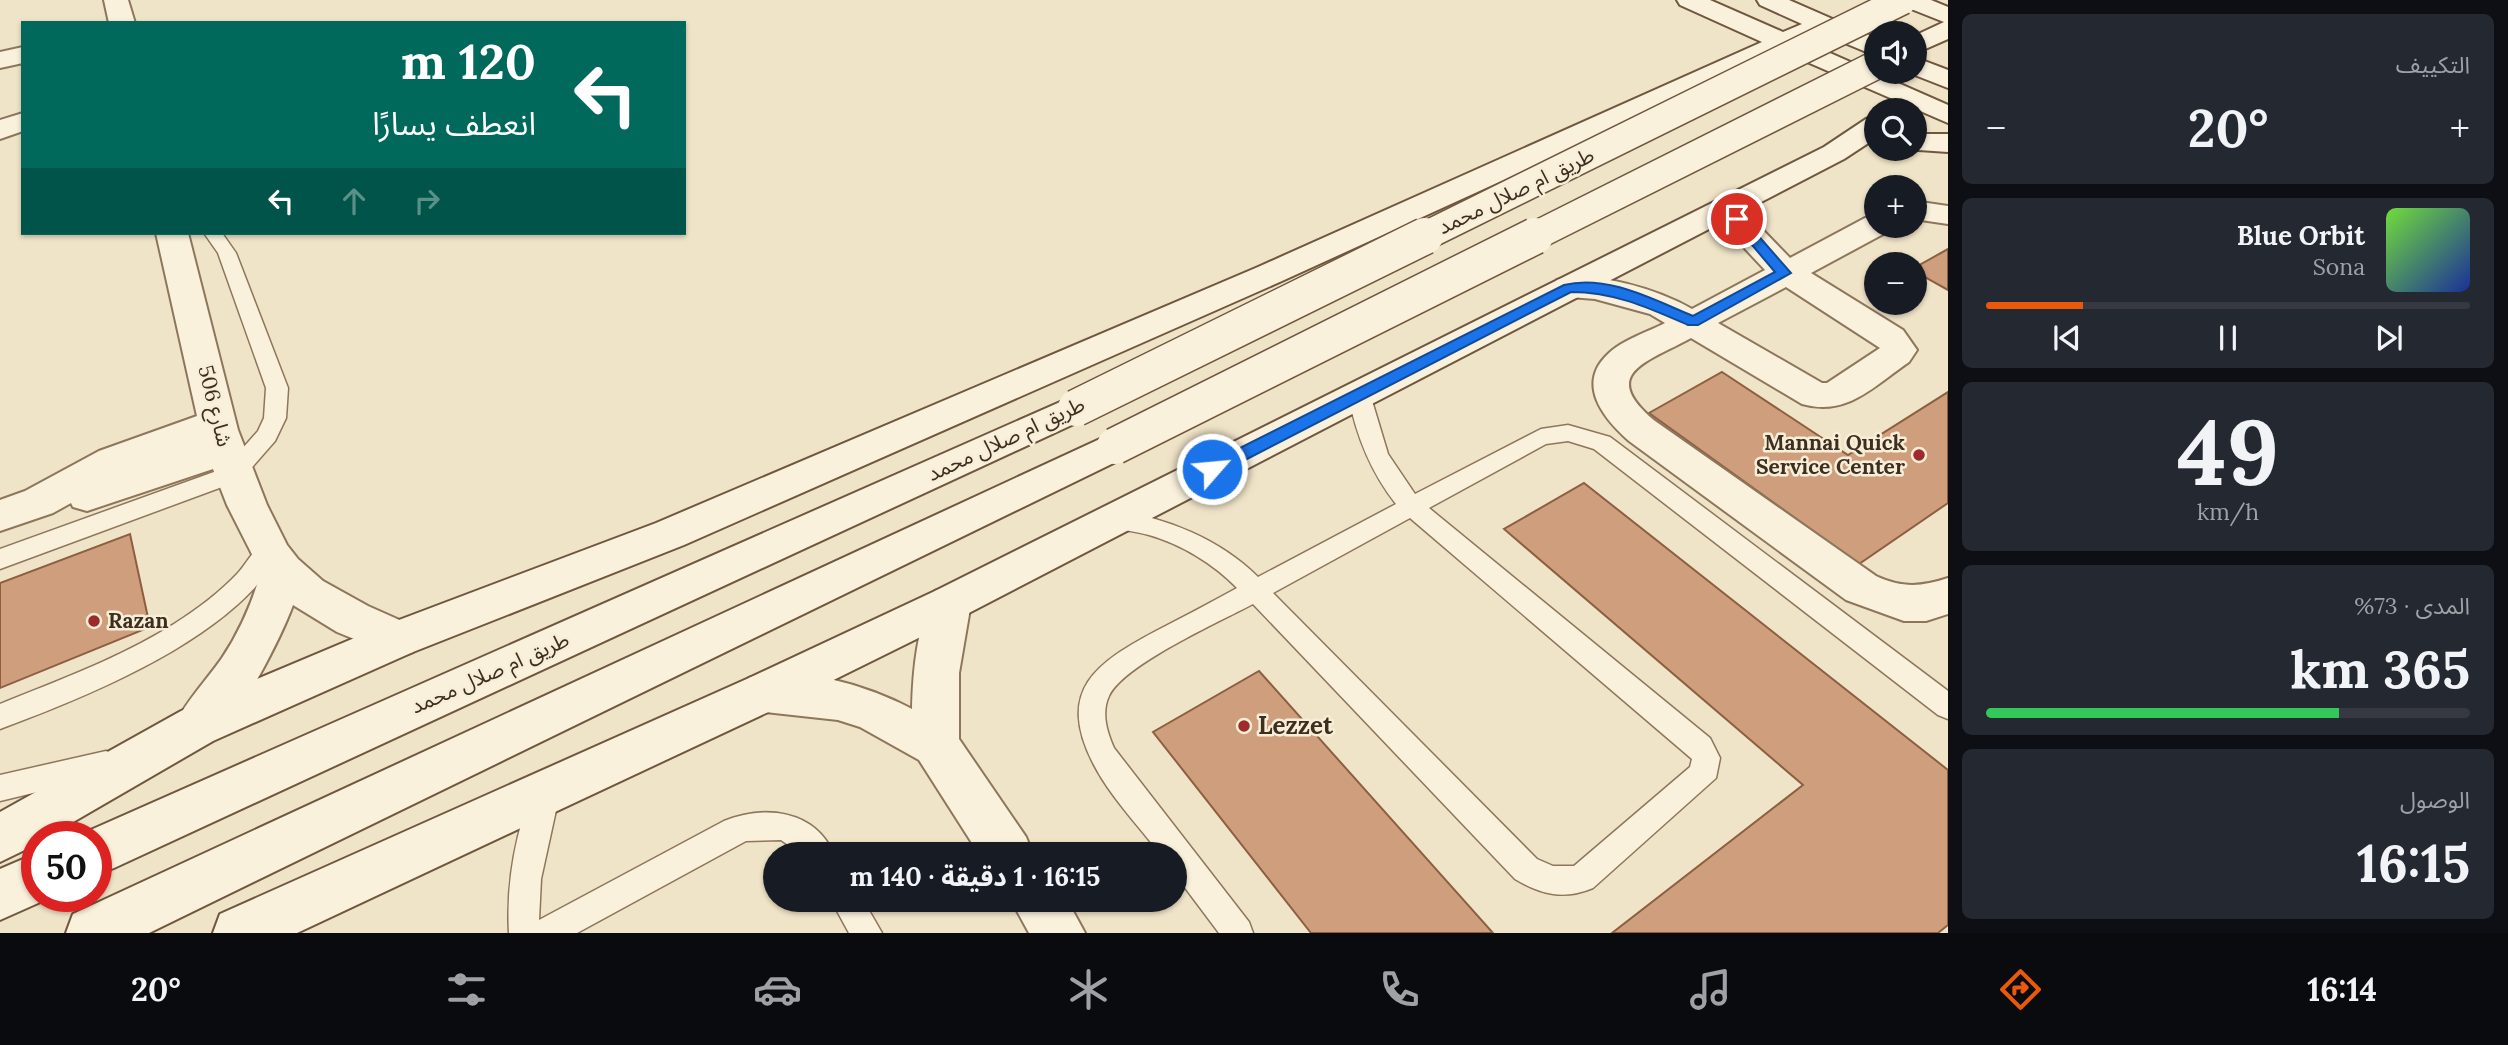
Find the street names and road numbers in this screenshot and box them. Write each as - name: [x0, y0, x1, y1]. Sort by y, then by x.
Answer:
- street label: طريق ام صلال محمد: [1433, 141, 1600, 243]
- street label: شارع 506: [190, 362, 239, 450]
- street label: طريق ام صلال محمد: [923, 390, 1090, 490]
- street label: طريق ام صلال محمد: [406, 625, 574, 722]

